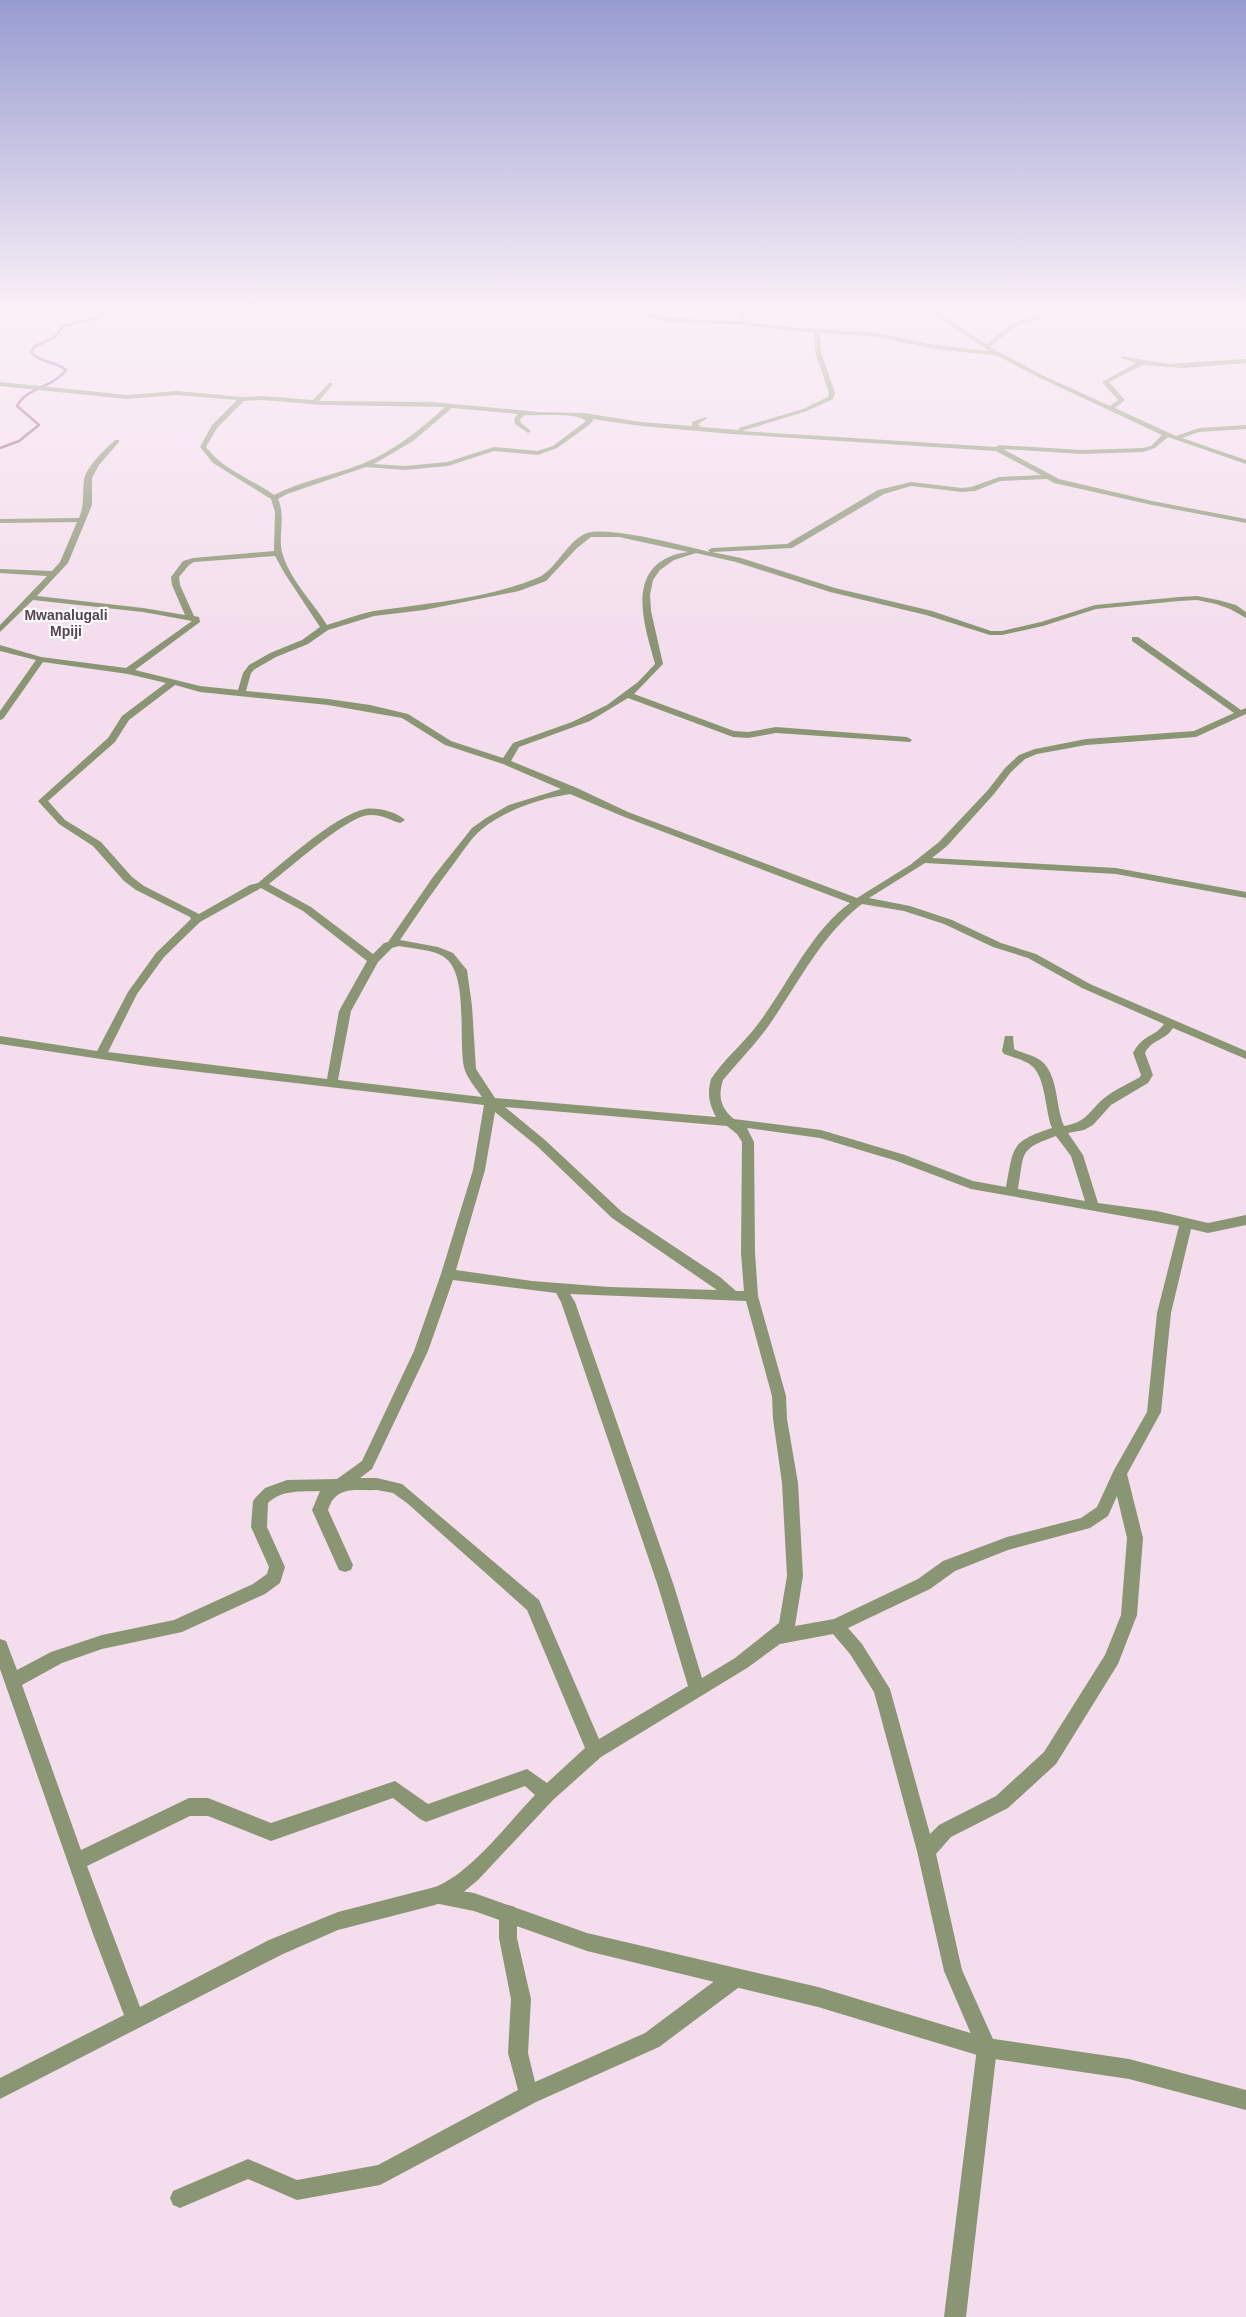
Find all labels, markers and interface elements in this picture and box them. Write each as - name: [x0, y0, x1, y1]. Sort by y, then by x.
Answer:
- district label: Mwanalugali Mpiji: [24, 607, 108, 639]

